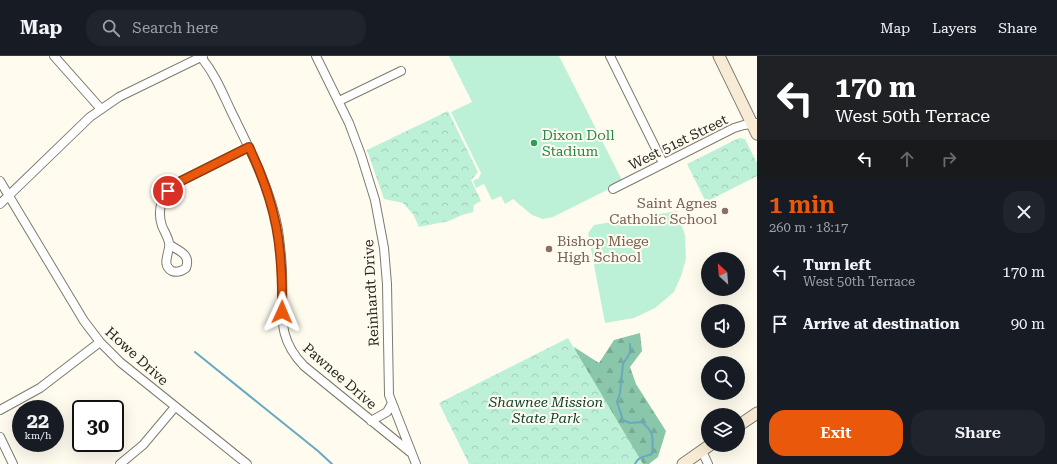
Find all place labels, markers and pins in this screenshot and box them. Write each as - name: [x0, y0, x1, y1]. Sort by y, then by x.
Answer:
- place label: Dixon Doll Stadium: [542, 127, 615, 159]
- marker: Dixon Doll Stadium: [529, 138, 539, 148]
- pin: [151, 174, 185, 208]
- place label: Saint Agnes Catholic School: [609, 195, 718, 227]
- marker: Saint Agnes Catholic School: [720, 206, 730, 216]
- place label: Bishop Miege High School: [557, 233, 649, 265]
- marker: Bishop Miege High School: [544, 244, 554, 254]

